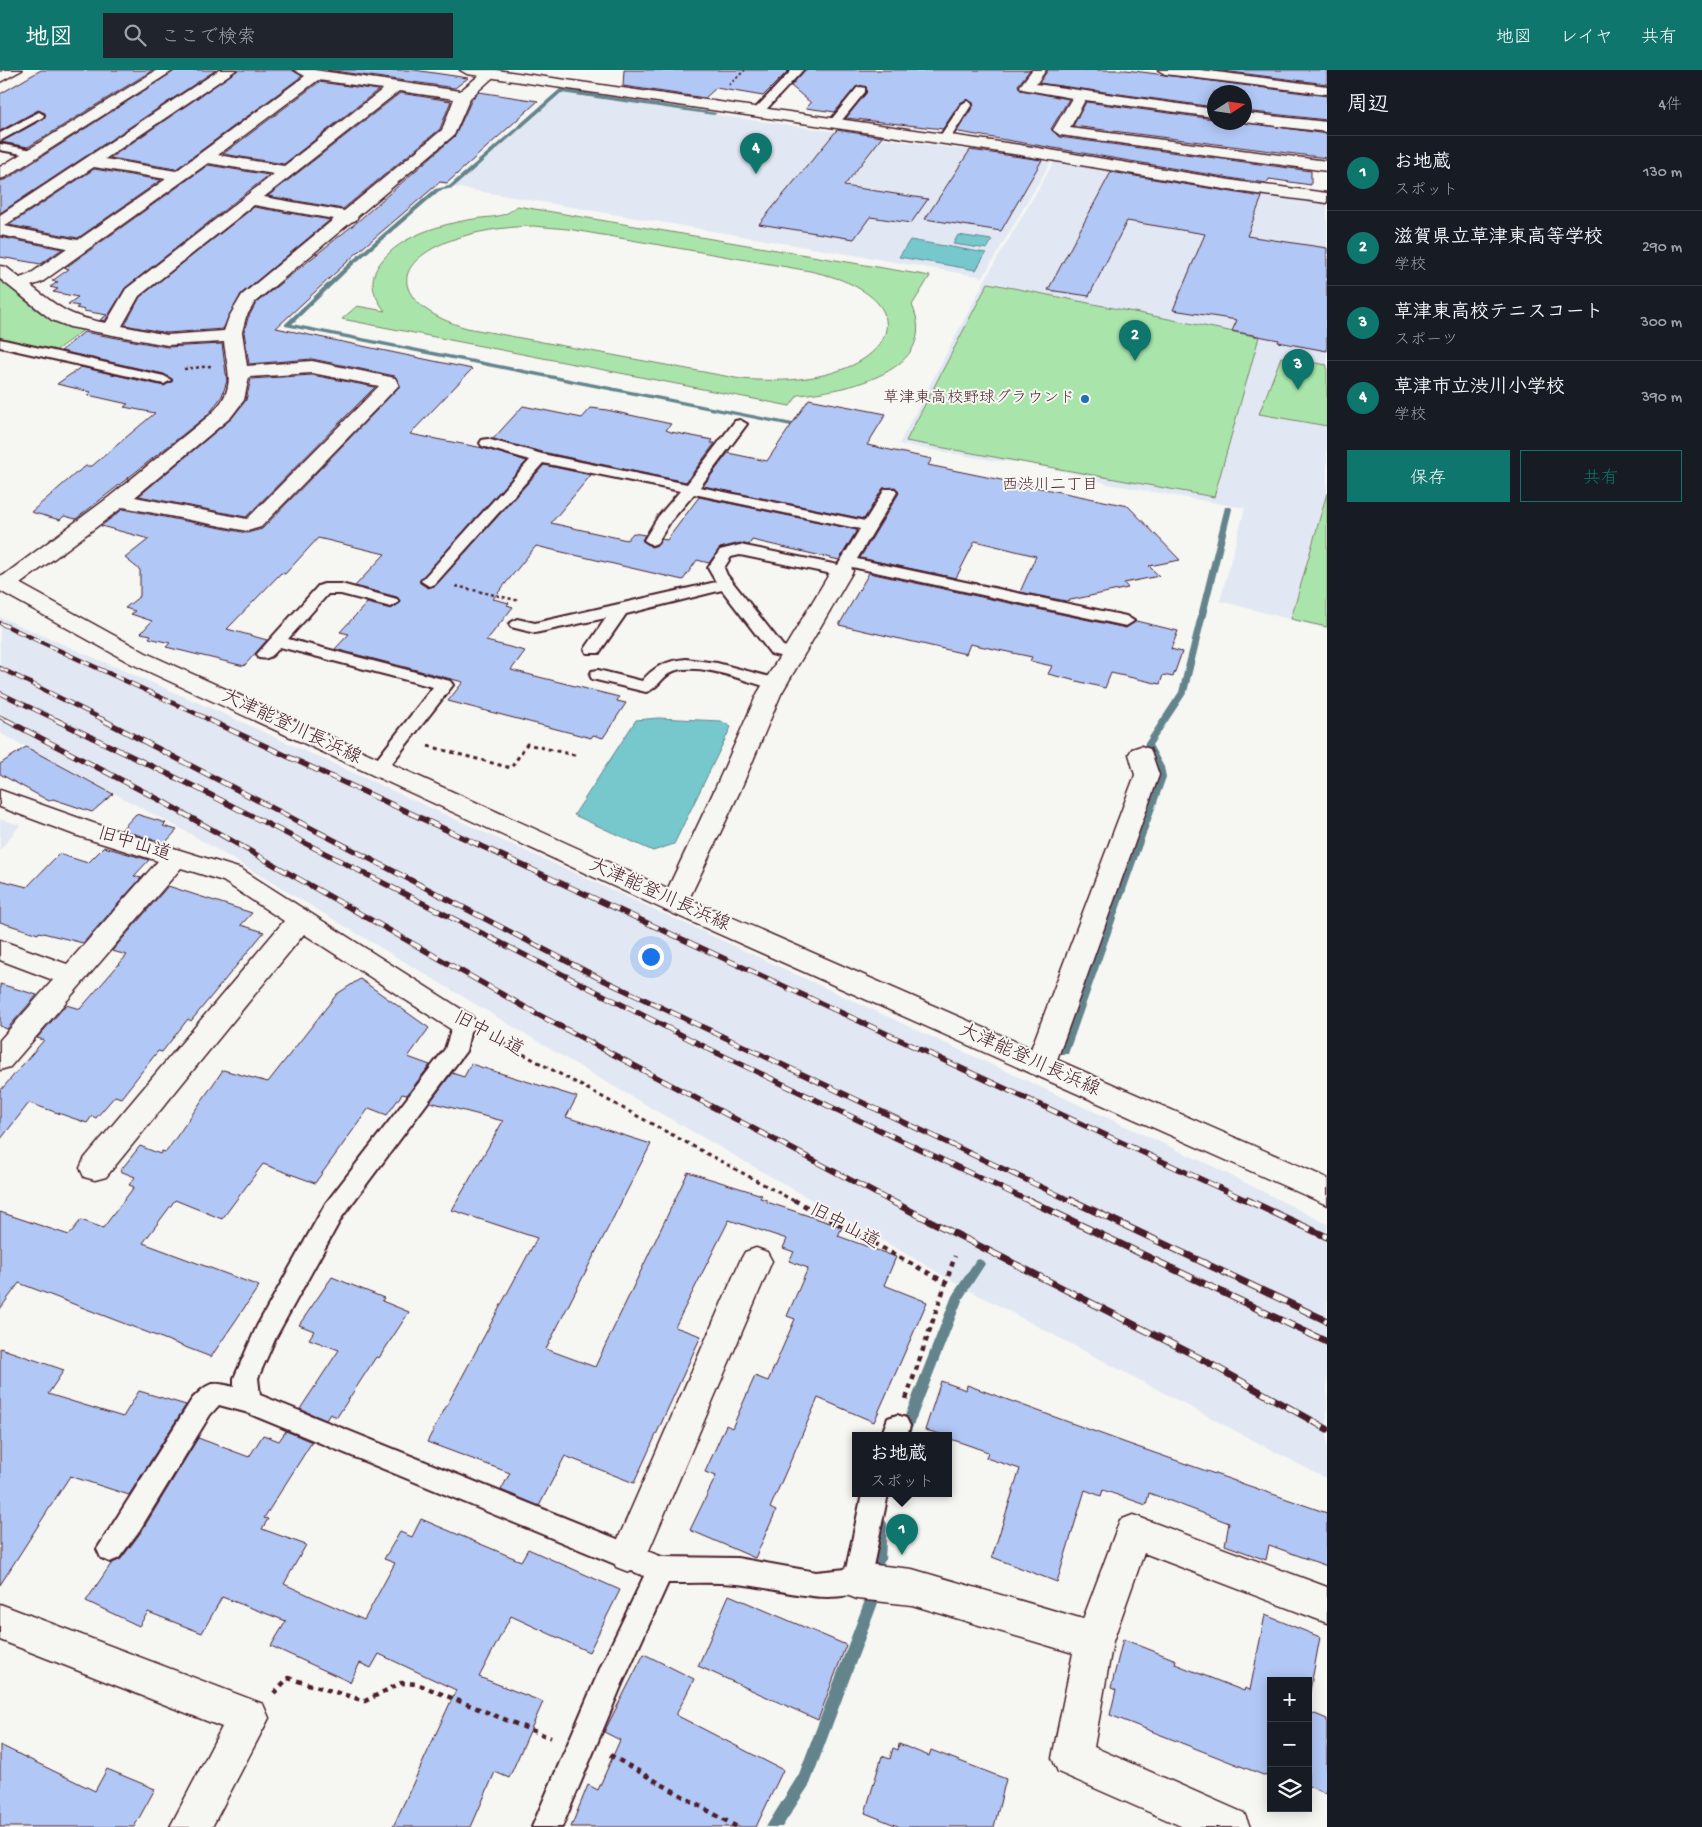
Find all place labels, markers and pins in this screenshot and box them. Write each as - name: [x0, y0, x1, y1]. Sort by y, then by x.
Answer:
- pin: 4: [740, 133, 772, 174]
- pin: 2: [1119, 320, 1151, 361]
- pin: 3: [1282, 349, 1314, 390]
- place label: 草津東高校野球グラウンド: [883, 388, 1075, 409]
- marker: 草津東高校野球グラウンド: [1079, 393, 1091, 405]
- pin: 1: [886, 1514, 918, 1555]

